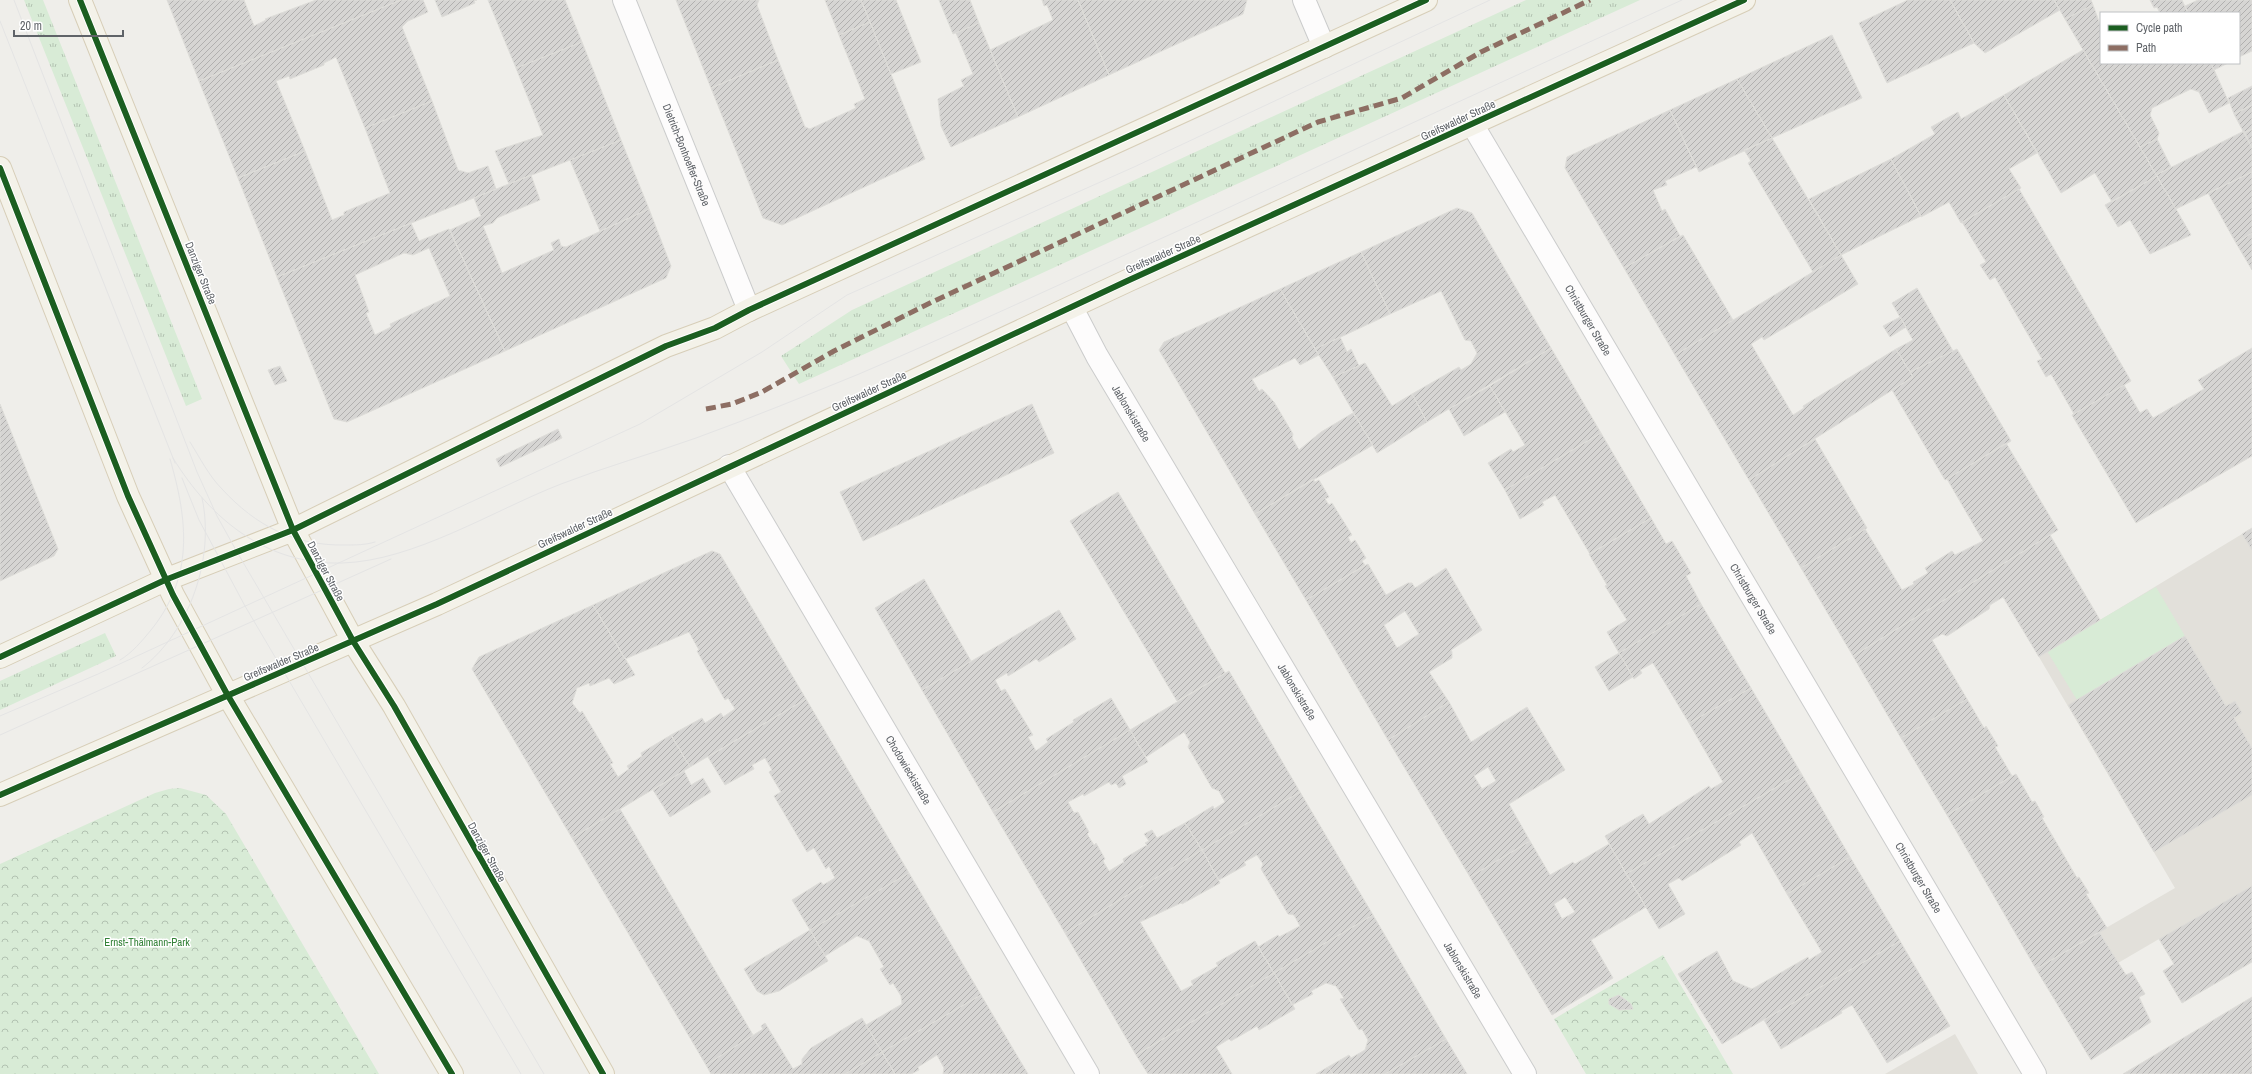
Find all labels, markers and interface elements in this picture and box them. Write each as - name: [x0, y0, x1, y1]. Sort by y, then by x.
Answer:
- scale bar: [14, 12, 123, 38]
- legend: [2100, 12, 2240, 64]
- text: 20 m: [20, 18, 42, 34]
- text: Cycle path: [2136, 20, 2183, 36]
- text: Path: [2136, 40, 2156, 56]
- street label: Greifswalder Straße: [1418, 97, 1498, 143]
- street label: Dietrich-Bonhoeffer-Straße: [660, 102, 713, 208]
- street label: Greifswalder Straße: [1123, 231, 1203, 277]
- street label: Danziger Straße: [182, 240, 220, 306]
- street label: Christburger Straße: [1562, 282, 1615, 358]
- street label: Greifswalder Straße: [829, 368, 909, 414]
- street label: Jablonskistraße: [1109, 382, 1154, 444]
- street label: Greifswalder Straße: [535, 505, 615, 551]
- street label: Danziger Straße: [304, 538, 348, 604]
- street label: Christburger Straße: [1727, 561, 1780, 637]
- street label: Greifswalder Straße: [241, 640, 321, 684]
- street label: Jablonskistraße: [1275, 661, 1319, 723]
- street label: Chodowieckistraße: [883, 733, 934, 807]
- street label: Danziger Straße: [465, 820, 509, 884]
- street label: Christburger Straße: [1892, 840, 1945, 916]
- park label: Ernst-Thälmann-Park: [104, 935, 190, 949]
- street label: Jablonskistraße: [1441, 939, 1485, 1001]

